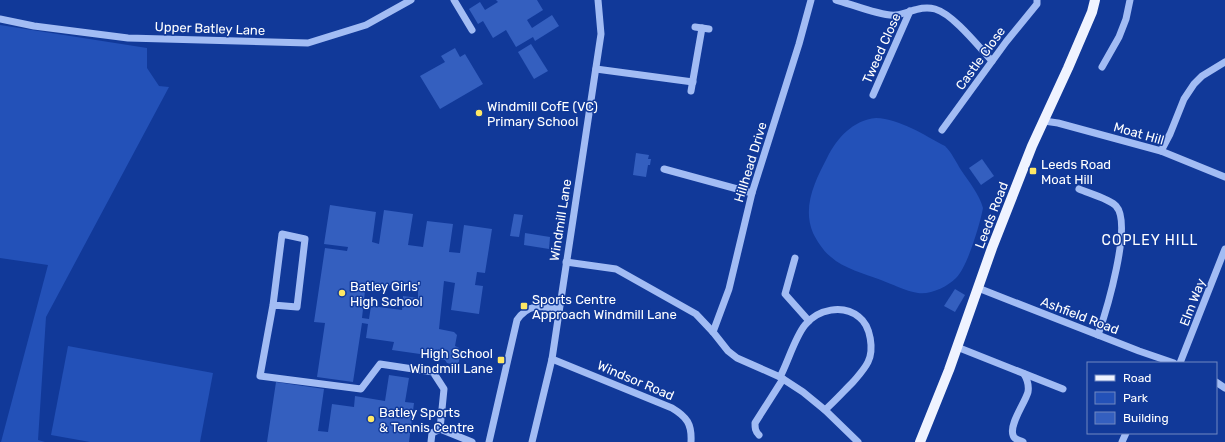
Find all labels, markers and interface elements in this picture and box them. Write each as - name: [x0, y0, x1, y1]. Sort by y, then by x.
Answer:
- street label: Tweed Close: [859, 11, 904, 86]
- street label: Upper Batley Lane: [155, 19, 265, 38]
- street label: Castle Close: [952, 24, 1008, 93]
- place label: Windmill CofE (VC) Primary School: [487, 99, 598, 129]
- marker: Windmill CofE (VC) Primary School: [474, 108, 484, 118]
- street label: Moat Hill: [1112, 119, 1166, 148]
- street label: Hillhead Drive: [731, 120, 770, 204]
- place label: Leeds Road Moat Hill: [1041, 157, 1111, 187]
- marker: Leeds Road Moat Hill: [1028, 166, 1038, 176]
- street label: Windmill Lane: [547, 178, 574, 262]
- street label: Leeds Road: [972, 180, 1011, 251]
- district label: COPLEY HILL: [1102, 232, 1198, 249]
- street label: Elm Way: [1177, 276, 1208, 328]
- place label: Batley Girls' High School: [350, 279, 423, 310]
- marker: Batley Girls' High School: [337, 288, 347, 298]
- place label: Sports Centre Approach Windmill Lane: [532, 292, 677, 322]
- street label: Ashfield Road: [1039, 294, 1121, 337]
- marker: Sports Centre Approach Windmill Lane: [519, 301, 529, 311]
- place label: High School Windmill Lane: [410, 346, 493, 376]
- marker: High School Windmill Lane: [496, 355, 506, 365]
- street label: Windsor Road: [595, 358, 676, 403]
- legend: [1087, 362, 1217, 434]
- text: Road: [1123, 371, 1151, 385]
- text: Park: [1123, 391, 1149, 405]
- place label: Batley Sports & Tennis Centre: [379, 405, 474, 435]
- text: Building: [1123, 411, 1169, 425]
- marker: Batley Sports & Tennis Centre: [366, 414, 376, 424]

